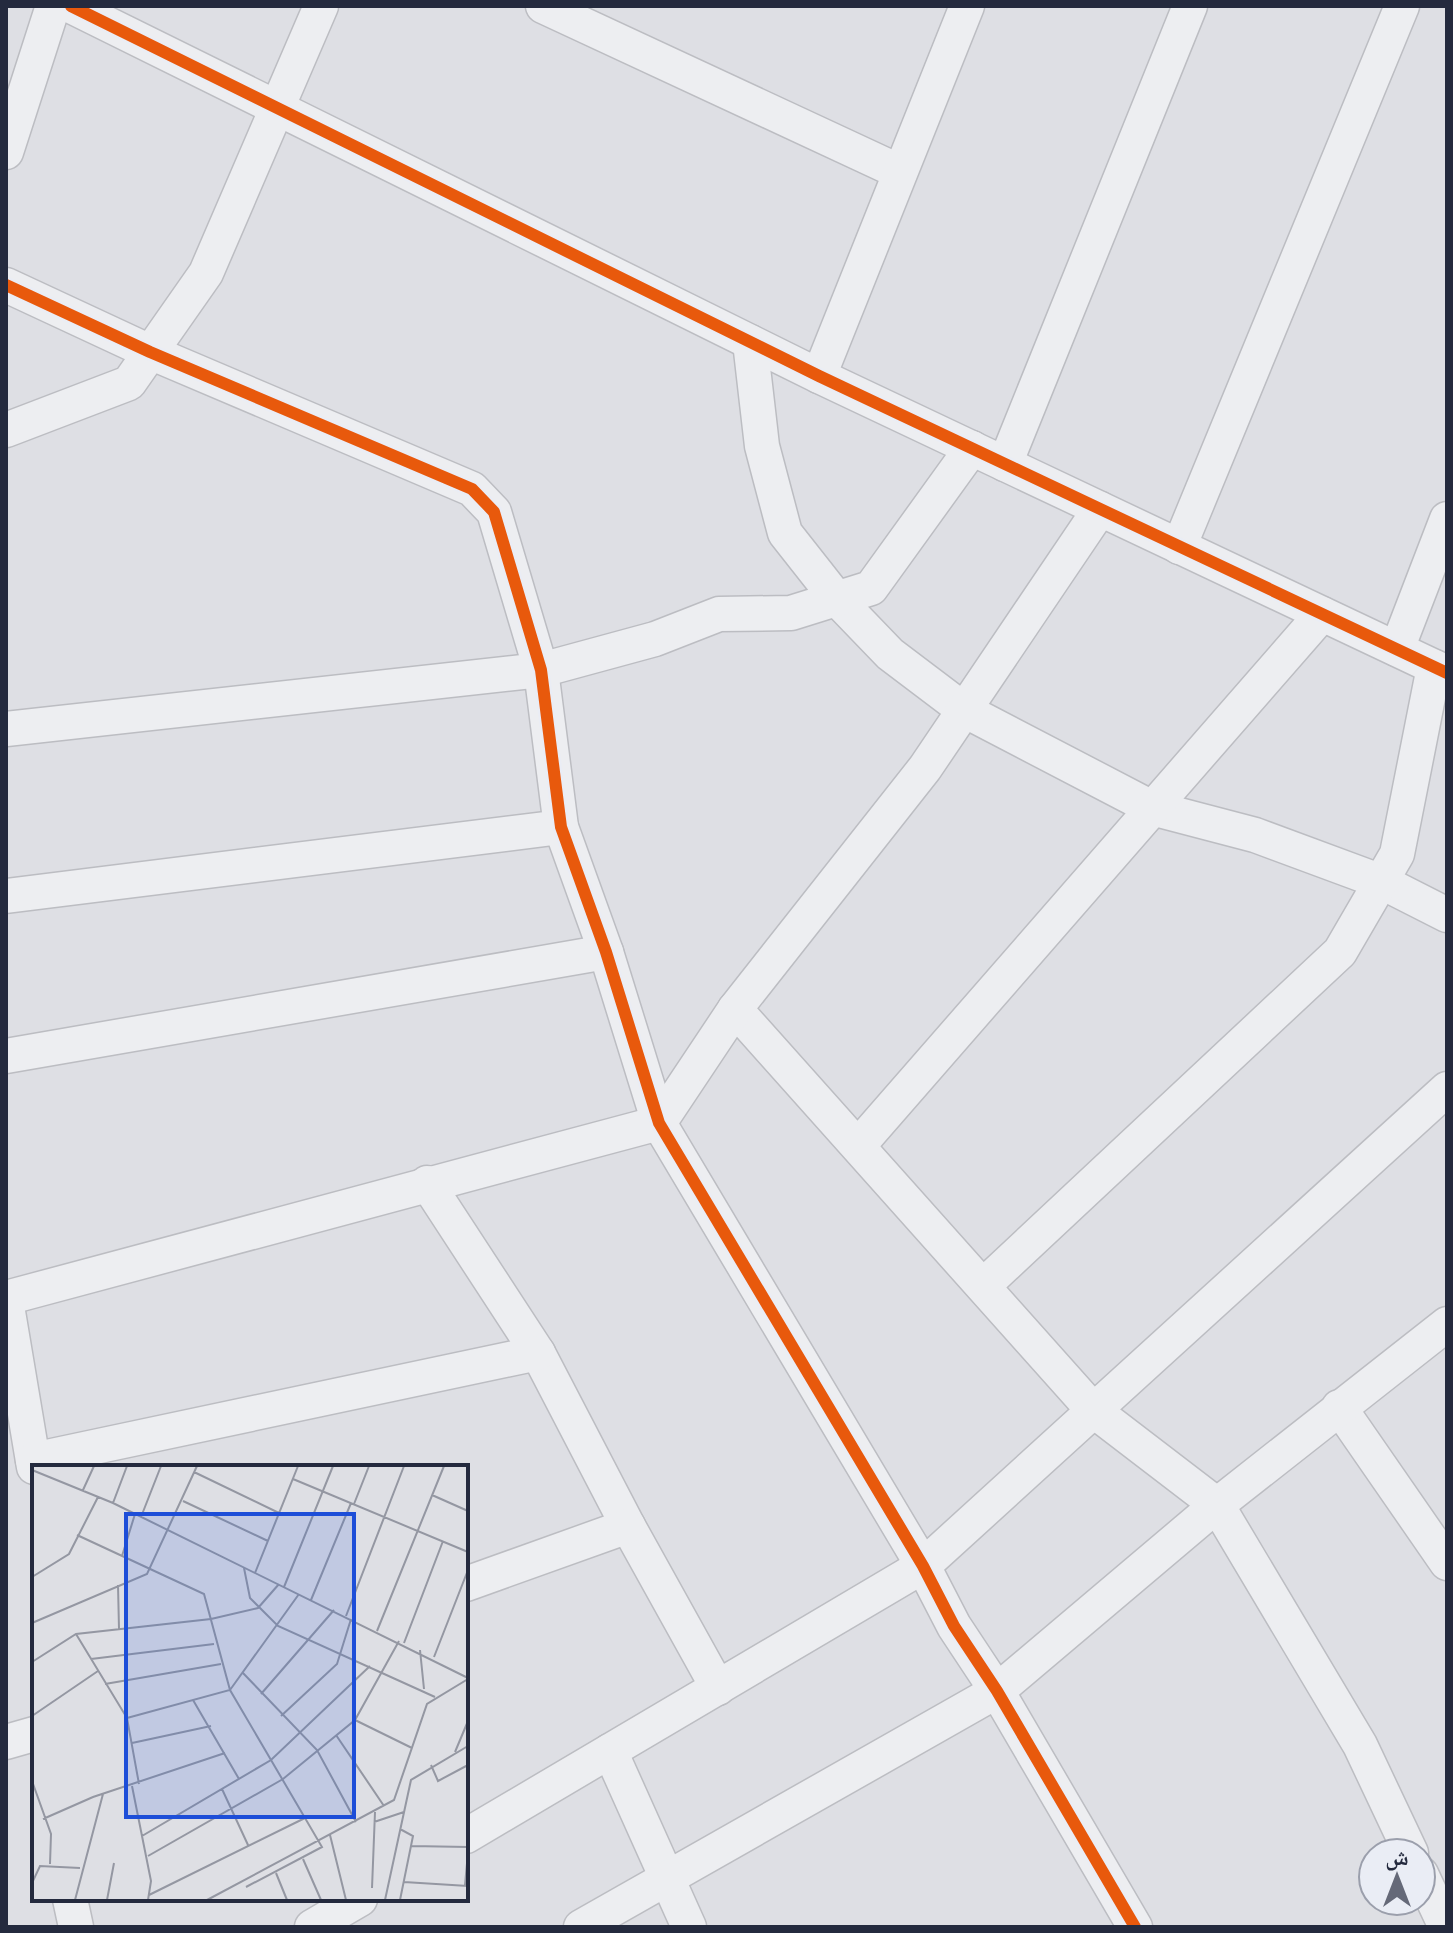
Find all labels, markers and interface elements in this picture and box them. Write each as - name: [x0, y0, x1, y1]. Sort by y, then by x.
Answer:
- inset map: [32, 1465, 468, 1901]
- north arrow: [1357, 1837, 1437, 1917]
- text: ش: [1385, 1842, 1409, 1871]

